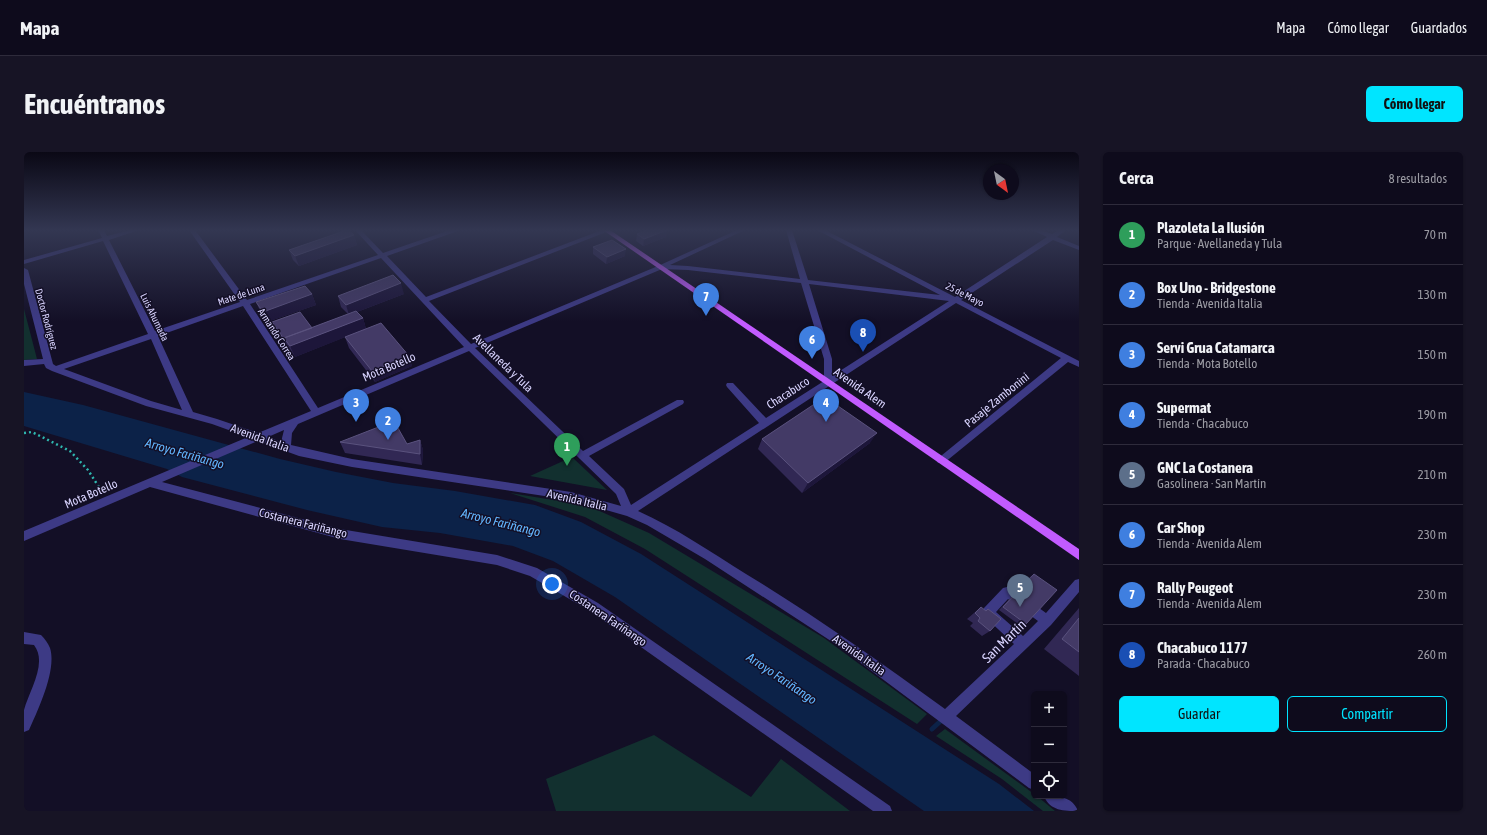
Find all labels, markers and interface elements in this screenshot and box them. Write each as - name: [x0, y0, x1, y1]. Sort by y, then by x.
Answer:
- text: Mapa: [20, 17, 59, 39]
- text: Mapa: [1276, 20, 1305, 36]
- text: Cómo llegar: [1327, 20, 1389, 36]
- text: Guardados: [1411, 20, 1467, 36]
- button: Cómo llegar: [1366, 86, 1463, 122]
- text: Encuéntranos: [24, 88, 165, 120]
- north arrow: [983, 164, 1019, 200]
- text: Cerca: [1119, 168, 1154, 188]
- text: 8 resultados: [1388, 171, 1447, 186]
- text: Plazoleta La Ilusión: [1157, 219, 1265, 236]
- text: 1: [1129, 227, 1135, 242]
- text: 70 m: [1424, 227, 1447, 242]
- text: Parque · Avellaneda y Tula: [1157, 236, 1282, 251]
- text: Box Uno - Bridgestone: [1157, 279, 1276, 296]
- street label: 25 de Mayo: [944, 280, 986, 309]
- street label: Mate de Luna: [216, 281, 266, 308]
- pin: 7: [693, 283, 719, 316]
- street label: Doctor Rodríguez: [33, 287, 60, 351]
- text: 2: [1129, 287, 1135, 302]
- text: 130 m: [1418, 287, 1447, 302]
- street label: Luis Ahumada: [138, 292, 171, 343]
- text: Tienda · Avenida Italia: [1157, 296, 1263, 311]
- street label: Armando Correa: [256, 306, 298, 363]
- pin: 8: [850, 319, 876, 352]
- pin: 6: [799, 326, 825, 359]
- street label: Avellaneda y Tula: [470, 331, 536, 395]
- text: Servi Grua Catamarca: [1157, 339, 1275, 356]
- text: 3: [1129, 347, 1135, 362]
- text: 150 m: [1418, 347, 1447, 362]
- street label: Mota Botello: [360, 349, 418, 384]
- text: Tienda · Mota Botello: [1157, 356, 1257, 371]
- street label: Avenida Alem: [831, 365, 889, 411]
- street label: Pasaje Zambonini: [962, 370, 1032, 430]
- street label: Chacabuco: [764, 374, 812, 412]
- pin: 3: [343, 389, 369, 422]
- pin: 4: [813, 389, 839, 422]
- text: Supermat: [1157, 399, 1211, 416]
- pin: 2: [375, 407, 401, 440]
- text: 4: [1129, 407, 1135, 422]
- text: 190 m: [1418, 407, 1447, 422]
- text: Tienda · Chacabuco: [1157, 416, 1249, 431]
- street label: Avenida Italia: [229, 421, 291, 455]
- pin: 1: [554, 433, 580, 466]
- water label: Arroyo Fariñango: [143, 435, 226, 472]
- text: GNC La Costanera: [1157, 459, 1253, 476]
- text: 5: [1129, 467, 1135, 482]
- text: 210 m: [1418, 467, 1447, 482]
- street label: Mota Botello: [62, 476, 120, 511]
- text: Gasolinera · San Martín: [1157, 476, 1266, 491]
- street label: Avenida Italia: [546, 486, 608, 514]
- street label: Costanera Fariñango: [257, 505, 349, 541]
- water label: Arroyo Fariñango: [459, 505, 542, 540]
- text: Car Shop: [1157, 519, 1205, 536]
- text: 6: [1129, 527, 1135, 542]
- text: 230 m: [1418, 527, 1447, 542]
- text: Tienda · Avenida Alem: [1157, 536, 1262, 551]
- your location: [542, 574, 562, 594]
- pin: 5: [1007, 574, 1033, 607]
- text: Rally Peugeot: [1157, 579, 1233, 596]
- street label: Costanera Fariñango: [567, 587, 650, 649]
- text: 7: [1129, 587, 1135, 602]
- text: 230 m: [1418, 587, 1447, 602]
- text: Tienda · Avenida Alem: [1157, 596, 1262, 611]
- street label: San Martín: [979, 616, 1029, 666]
- street label: Avenida Italia: [830, 632, 888, 678]
- text: Chacabuco 1177: [1157, 639, 1248, 656]
- text: 8: [1129, 647, 1135, 662]
- text: 260 m: [1418, 647, 1447, 662]
- water label: Arroyo Fariñango: [743, 649, 820, 707]
- text: Parada · Chacabuco: [1157, 656, 1250, 671]
- map controls: [1031, 691, 1067, 799]
- button: +: [1031, 691, 1067, 727]
- button: Guardar: [1119, 696, 1279, 732]
- button: Compartir: [1287, 696, 1447, 732]
- button: −: [1031, 727, 1067, 763]
- button: locate: [1031, 763, 1067, 799]

